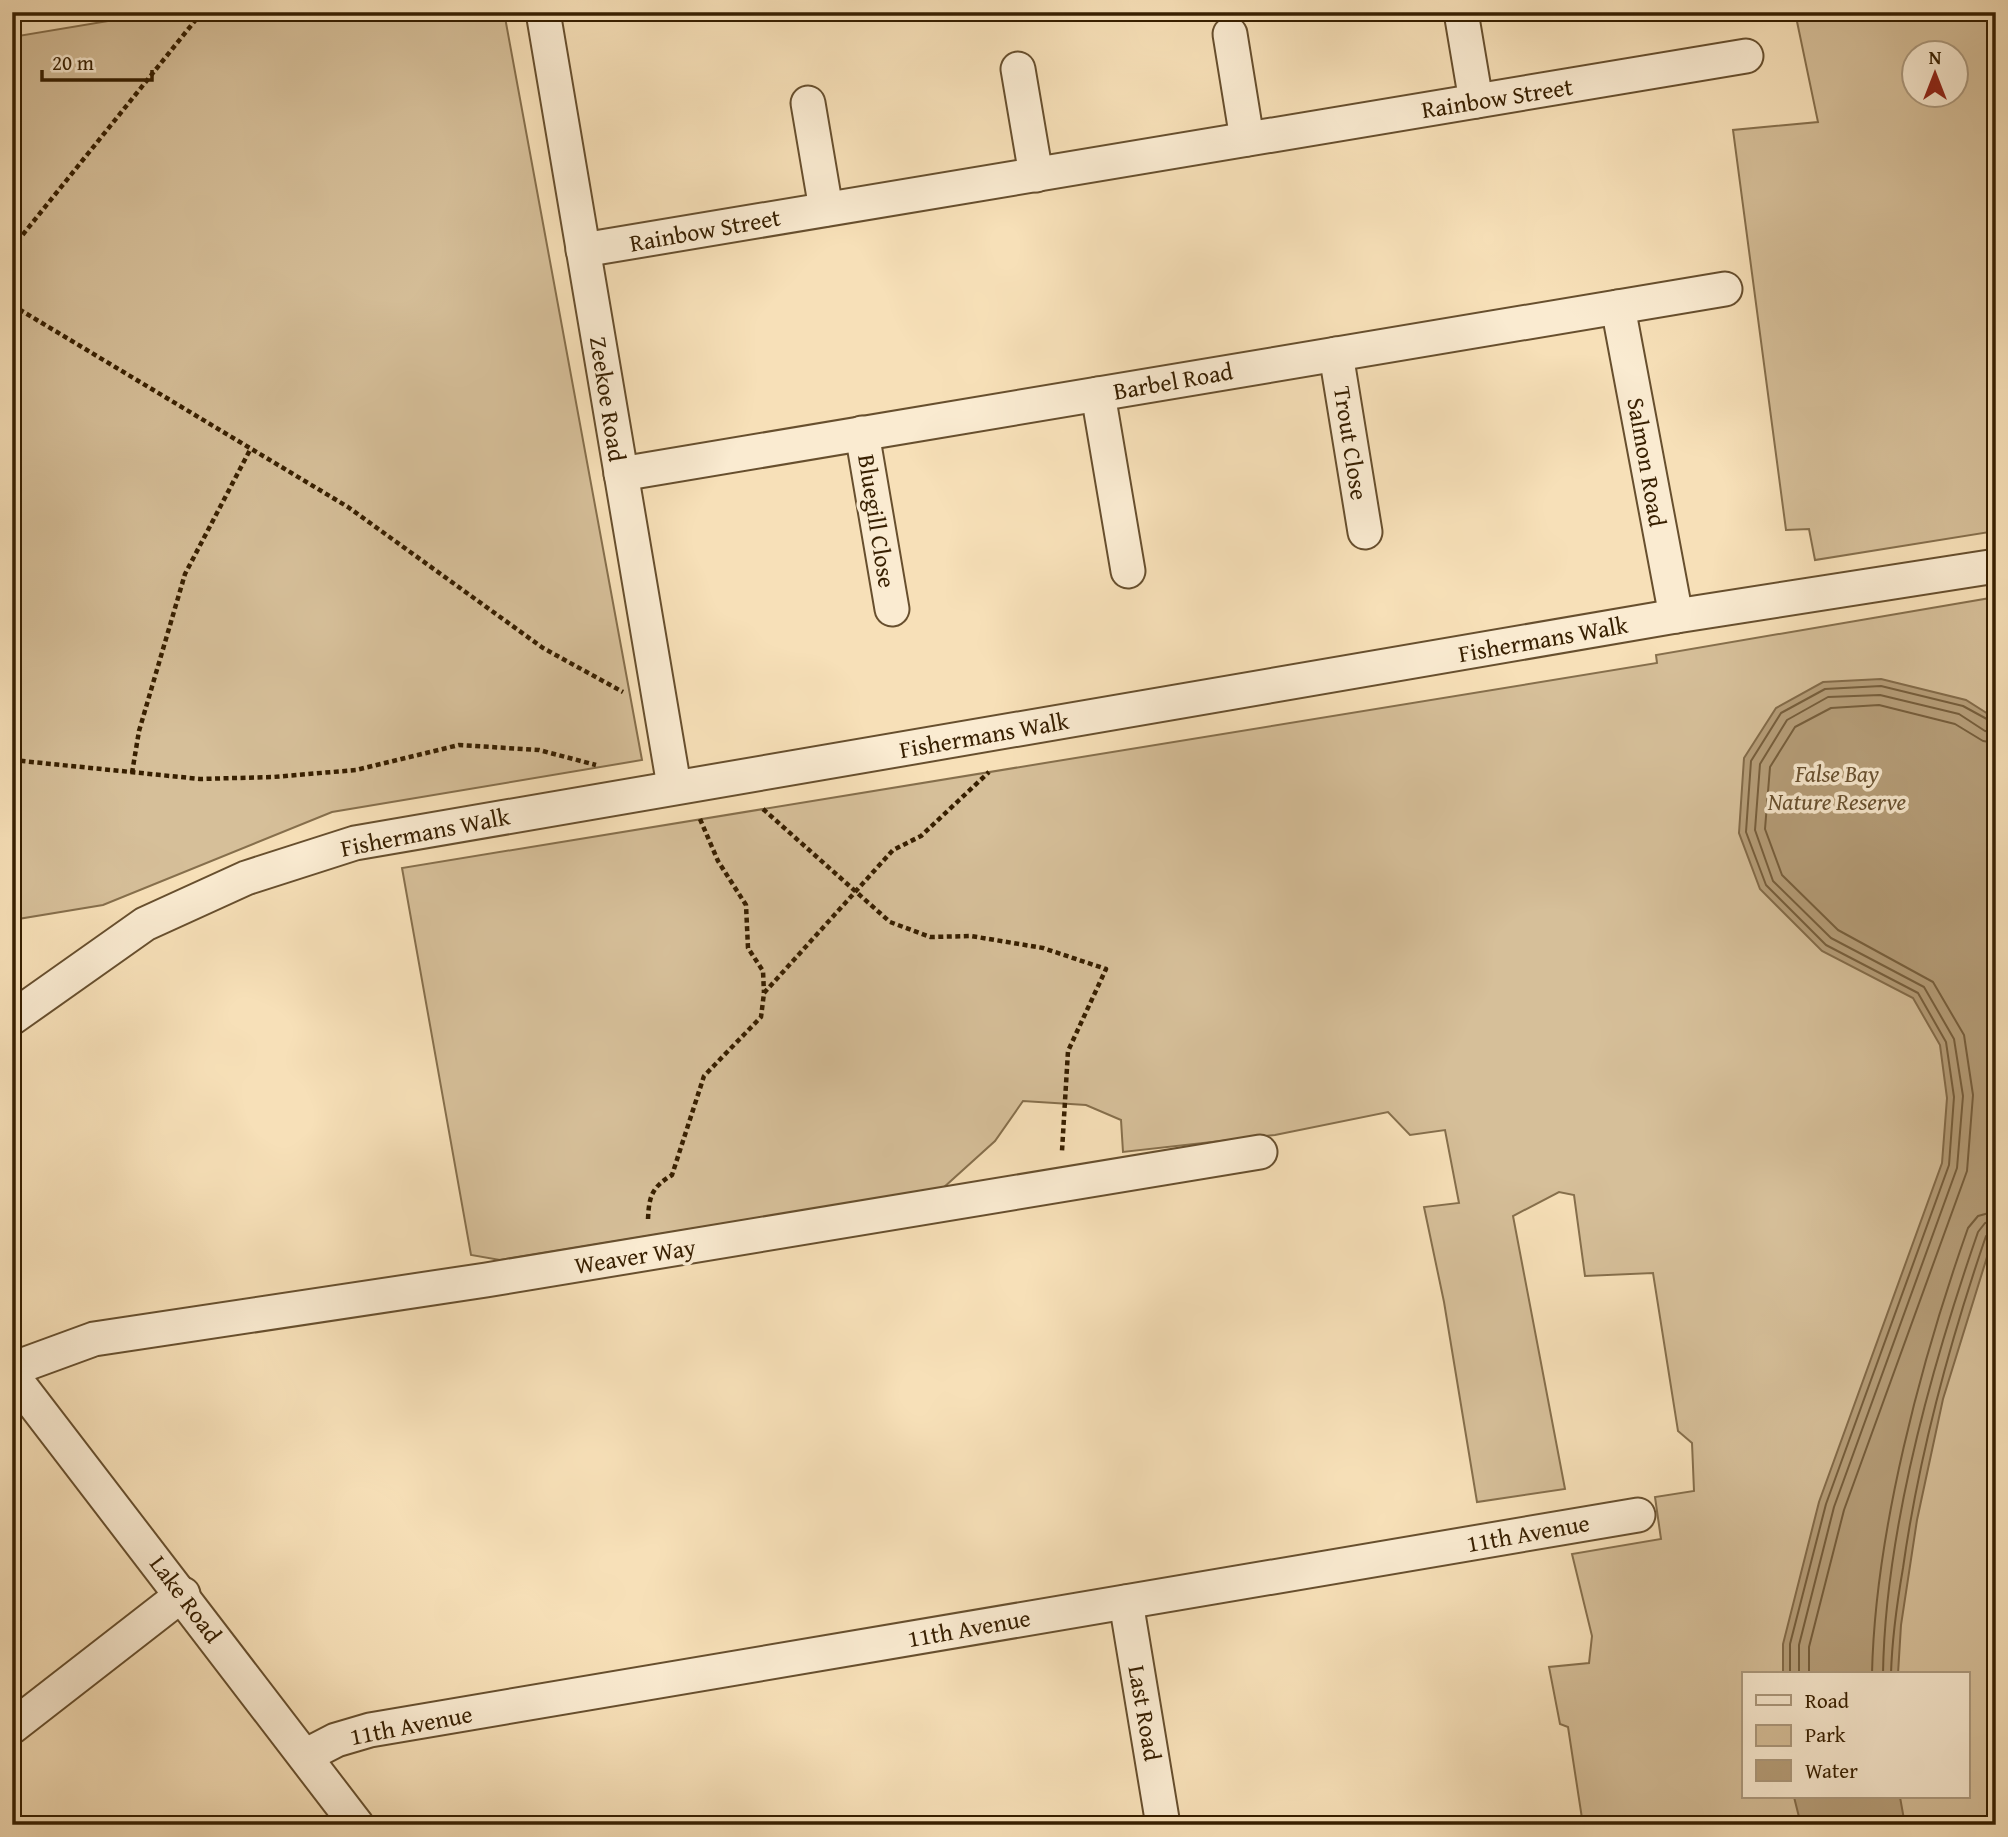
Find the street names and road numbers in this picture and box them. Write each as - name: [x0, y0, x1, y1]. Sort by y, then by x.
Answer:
- street label: Rainbow Street: [1419, 69, 1576, 127]
- street label: Rainbow Street: [627, 199, 784, 260]
- street label: Zeekoe Road: [581, 334, 635, 464]
- street label: Barbel Road: [1110, 353, 1236, 409]
- street label: Trout Close: [1325, 384, 1377, 502]
- street label: Salmon Road: [1618, 395, 1676, 530]
- street label: Bluegill Close: [849, 452, 905, 590]
- street label: Fishermans Walk: [1455, 607, 1631, 671]
- street label: Fishermans Walk: [896, 703, 1072, 767]
- street label: Fishermans Walk: [337, 798, 513, 866]
- street label: Weaver Way: [572, 1229, 698, 1283]
- street label: 11th Avenue: [1464, 1505, 1592, 1561]
- street label: Lake Road: [141, 1548, 231, 1650]
- street label: 11th Avenue: [905, 1600, 1033, 1656]
- street label: Last Road: [1119, 1662, 1171, 1764]
- street label: 11th Avenue: [347, 1696, 475, 1754]

